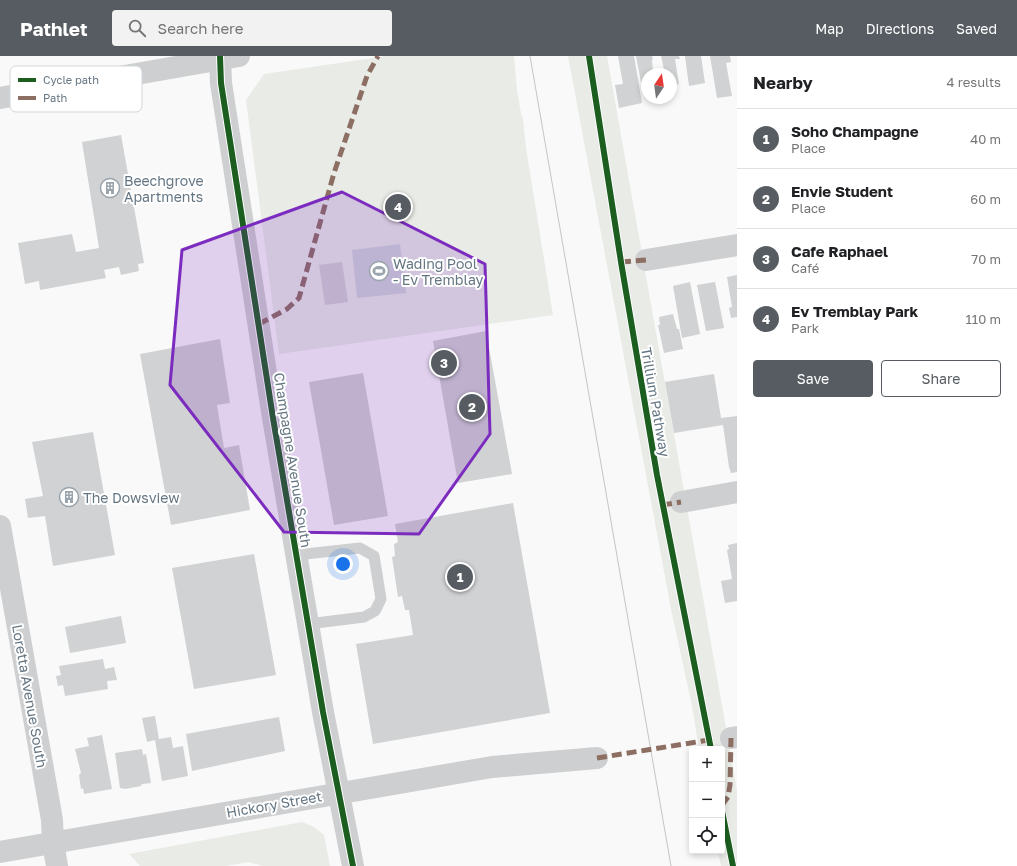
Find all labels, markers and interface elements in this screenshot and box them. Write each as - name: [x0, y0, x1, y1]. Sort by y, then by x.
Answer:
- search box: [112, 10, 392, 46]
- text: Pathlet: [20, 17, 88, 40]
- icon: search: [126, 17, 148, 39]
- text: Search here: [158, 19, 244, 37]
- text: Map: [815, 20, 844, 37]
- text: Directions: [866, 20, 934, 37]
- text: Saved: [956, 20, 997, 37]
- legend: [10, 66, 142, 112]
- north arrow: [641, 68, 677, 104]
- text: Nearby: [753, 72, 813, 93]
- text: Cycle path: [43, 73, 99, 86]
- text: 4 results: [947, 74, 1001, 90]
- text: Path: [43, 91, 67, 104]
- text: Soho Champagne: [791, 122, 919, 140]
- text: 1: [763, 131, 769, 147]
- text: 40 m: [970, 131, 1001, 147]
- text: Place: [791, 140, 826, 156]
- place label: Beechgrove Apartments: [124, 172, 204, 205]
- building icon: Beechgrove Apartments: [99, 177, 121, 199]
- text: Envie Student: [791, 182, 893, 200]
- text: 2: [762, 191, 770, 207]
- text: 60 m: [970, 191, 1001, 207]
- pin: 4: [385, 192, 411, 222]
- text: Place: [791, 200, 826, 216]
- text: Cafe Raphael: [791, 242, 888, 260]
- text: 3: [762, 251, 770, 267]
- text: 70 m: [971, 251, 1001, 267]
- place label: Wading Pool - Ev Tremblay: [393, 255, 484, 288]
- sports icon: Wading Pool - Ev Tremblay: [368, 260, 390, 282]
- text: Café: [791, 260, 819, 276]
- text: Ev Tremblay Park: [791, 302, 918, 320]
- text: 4: [762, 311, 770, 327]
- text: 110 m: [966, 311, 1001, 327]
- text: Park: [791, 320, 819, 336]
- street label: Trillium Pathway: [638, 346, 674, 458]
- pin: 3: [431, 348, 457, 378]
- button: Save: [753, 360, 873, 397]
- button: Share: [881, 360, 1001, 397]
- street label: Champagne Avenue South: [271, 371, 315, 549]
- pin: 2: [459, 392, 485, 422]
- building icon: The Dowsview: [58, 486, 80, 508]
- place label: The Dowsview: [83, 489, 180, 506]
- your location: [333, 554, 353, 574]
- pin: 1: [447, 562, 473, 592]
- street label: Loretta Avenue South: [9, 623, 51, 769]
- map controls: [689, 746, 725, 854]
- button: +: [689, 746, 725, 782]
- button: −: [689, 782, 725, 818]
- street label: Hickory Street: [225, 787, 323, 821]
- button: locate: [689, 818, 725, 854]

